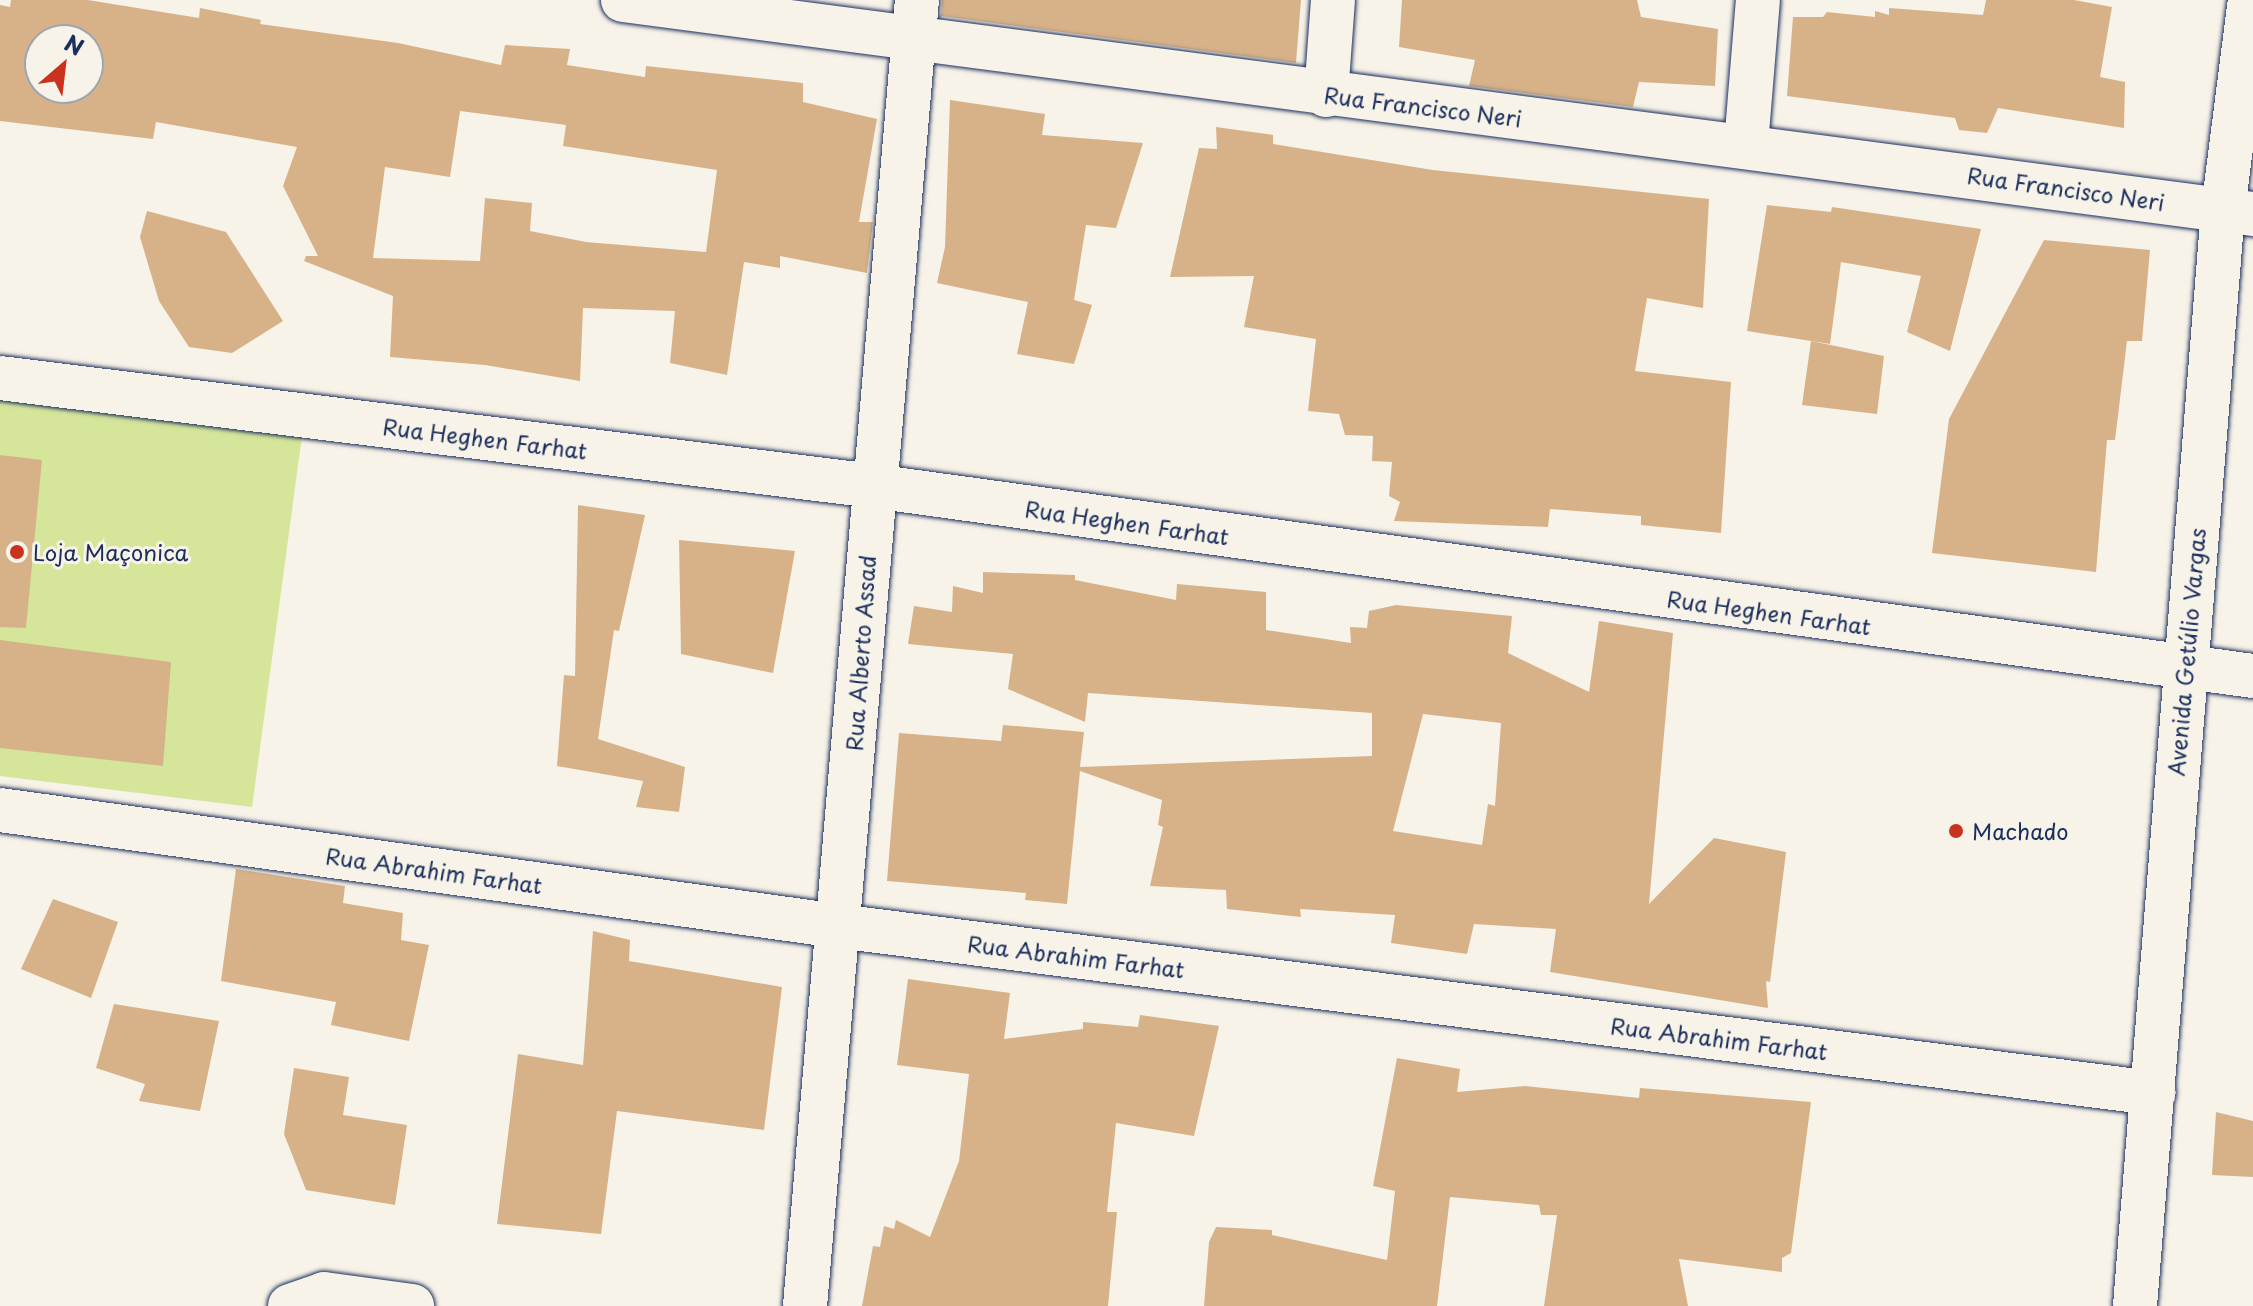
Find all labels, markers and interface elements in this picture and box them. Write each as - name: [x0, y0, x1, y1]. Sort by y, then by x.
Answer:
- north arrow: [24, 24, 104, 104]
- text: N: [59, 25, 90, 63]
- street label: Rua Francisco Neri: [1321, 81, 1525, 131]
- street label: Rua Francisco Neri: [1964, 161, 2168, 215]
- street label: Rua Heghen Farhat: [381, 412, 589, 464]
- street label: Rua Heghen Farhat: [1023, 495, 1231, 549]
- street label: Avenida Getúlio Vargas: [2162, 527, 2210, 777]
- place label: Loja Maçonica: [33, 539, 186, 565]
- marker: Loja Maçonica: [8, 543, 26, 561]
- street label: Rua Alberto Assad: [840, 553, 880, 753]
- street label: Rua Heghen Farhat: [1665, 585, 1873, 639]
- place label: Machado: [1972, 818, 2069, 844]
- marker: Machado: [1947, 822, 1965, 840]
- street label: Rua Abrahim Farhat: [323, 842, 545, 898]
- street label: Rua Abrahim Farhat: [965, 929, 1187, 983]
- street label: Rua Abrahim Farhat: [1608, 1011, 1830, 1065]

